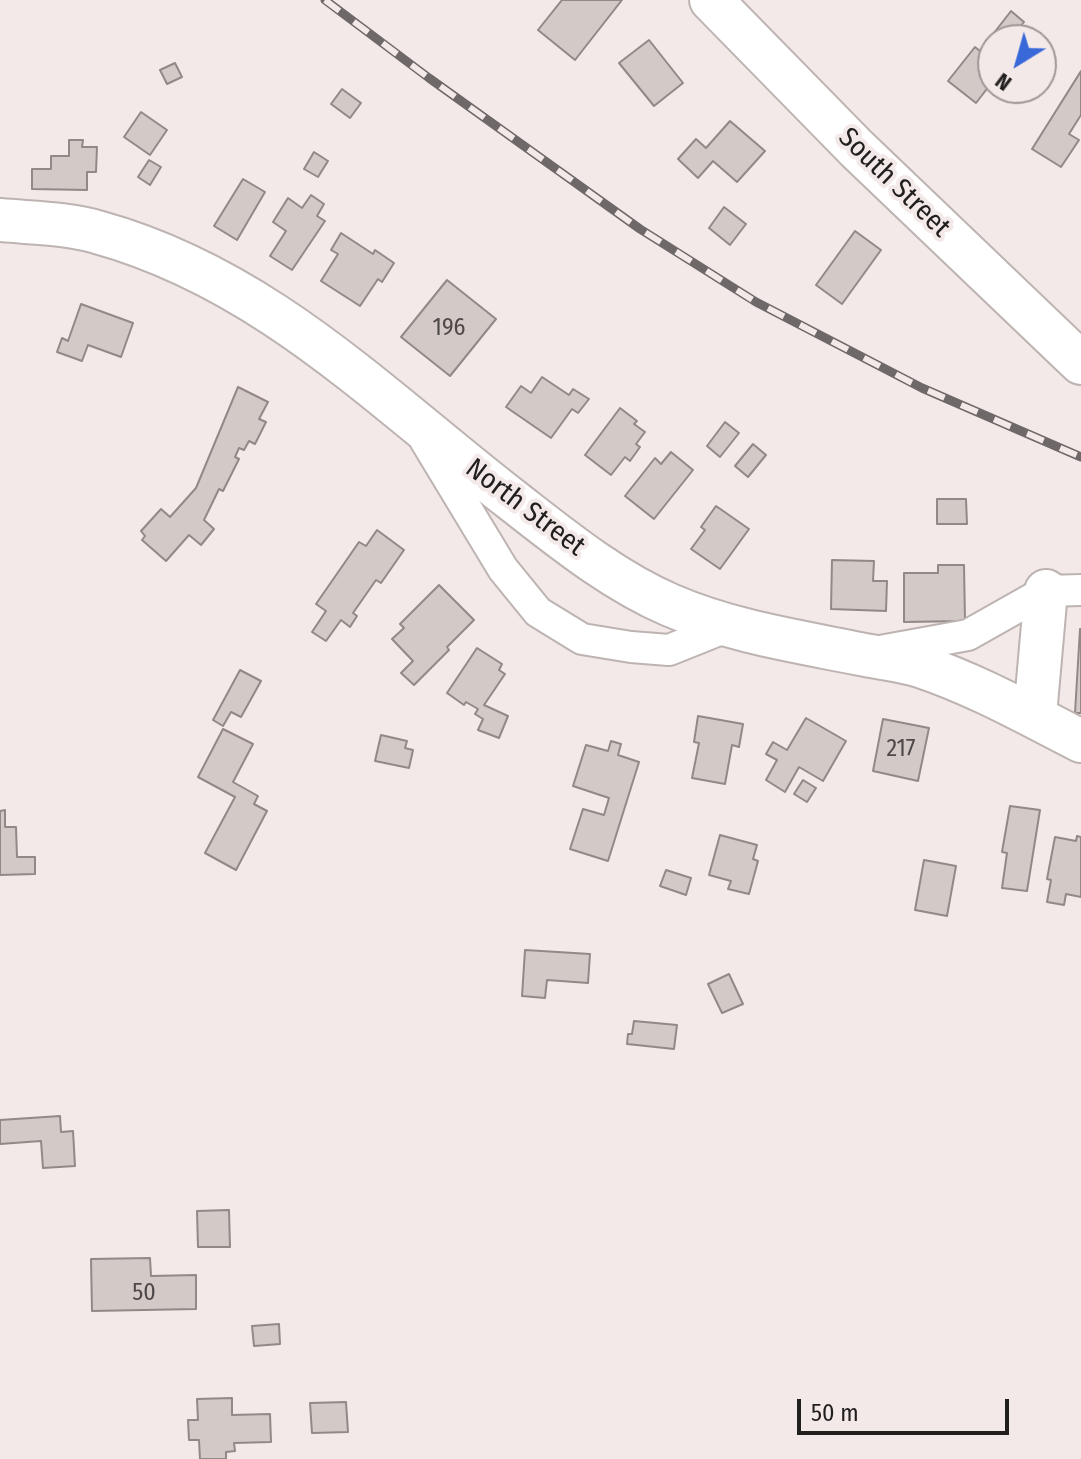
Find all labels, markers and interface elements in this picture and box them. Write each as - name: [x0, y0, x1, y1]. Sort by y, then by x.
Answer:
- north arrow: [977, 24, 1057, 104]
- text: N: [990, 67, 1017, 97]
- street label: South Street: [831, 121, 957, 245]
- house number: 196: [433, 314, 465, 342]
- street label: North Street: [459, 452, 591, 564]
- house number: 217: [886, 735, 916, 763]
- house number: 50: [132, 1279, 156, 1307]
- scale bar: [801, 1383, 1013, 1433]
- text: 50 m: [811, 1399, 859, 1427]

